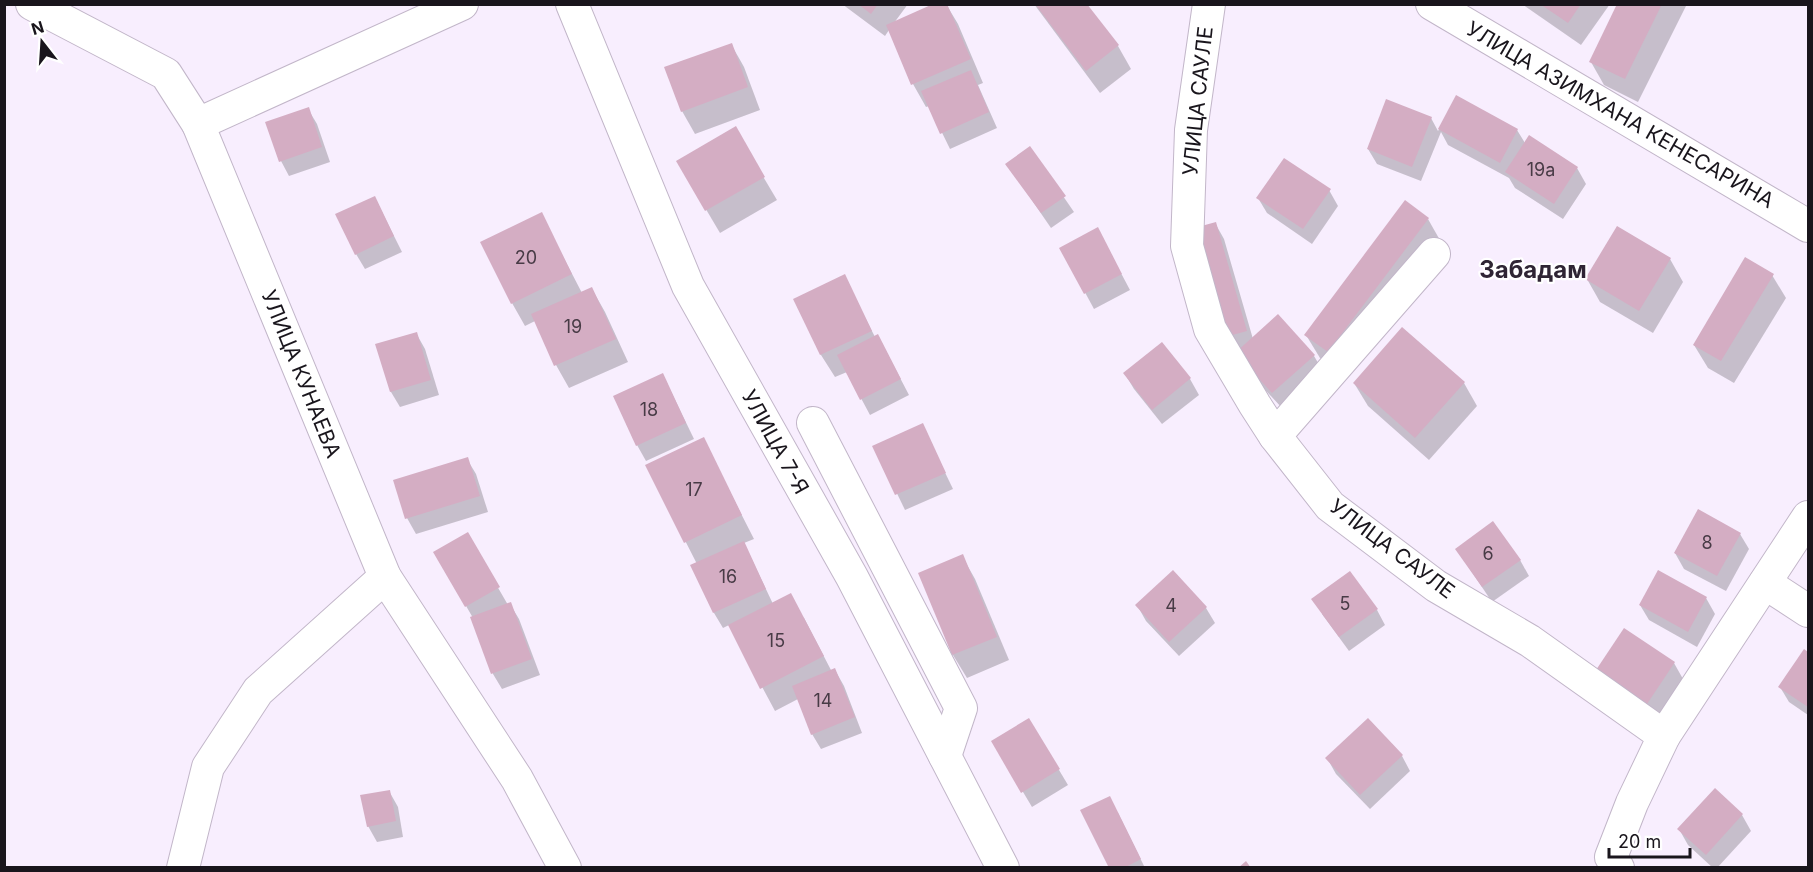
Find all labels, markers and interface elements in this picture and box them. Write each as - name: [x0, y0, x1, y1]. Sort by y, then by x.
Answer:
- north arrow: [12, 12, 72, 72]
- text: N: [29, 16, 46, 39]
- street label: УЛИЦА АЗИМХАНА КЕНЕСАРИНА: [1462, 16, 1779, 213]
- street label: УЛИЦА САУЛЕ: [1177, 25, 1218, 177]
- house number: 19а: [1527, 159, 1555, 180]
- house number: 20: [515, 247, 537, 268]
- district label: Забадам: [1479, 255, 1587, 284]
- street label: УЛИЦА КУНАЕВА: [256, 286, 346, 461]
- house number: 19: [564, 316, 582, 337]
- street label: УЛИЦА 7-Я: [737, 385, 814, 498]
- house number: 18: [640, 399, 658, 420]
- house number: 17: [685, 479, 703, 500]
- street label: УЛИЦА САУЛЕ: [1325, 494, 1460, 604]
- house number: 8: [1701, 532, 1713, 553]
- house number: 6: [1482, 543, 1494, 564]
- house number: 16: [719, 566, 737, 587]
- house number: 5: [1340, 593, 1350, 614]
- house number: 4: [1165, 595, 1177, 616]
- house number: 15: [767, 630, 785, 651]
- house number: 14: [814, 690, 832, 711]
- scale bar: [1609, 821, 1690, 859]
- text: 20 m: [1618, 831, 1661, 852]

